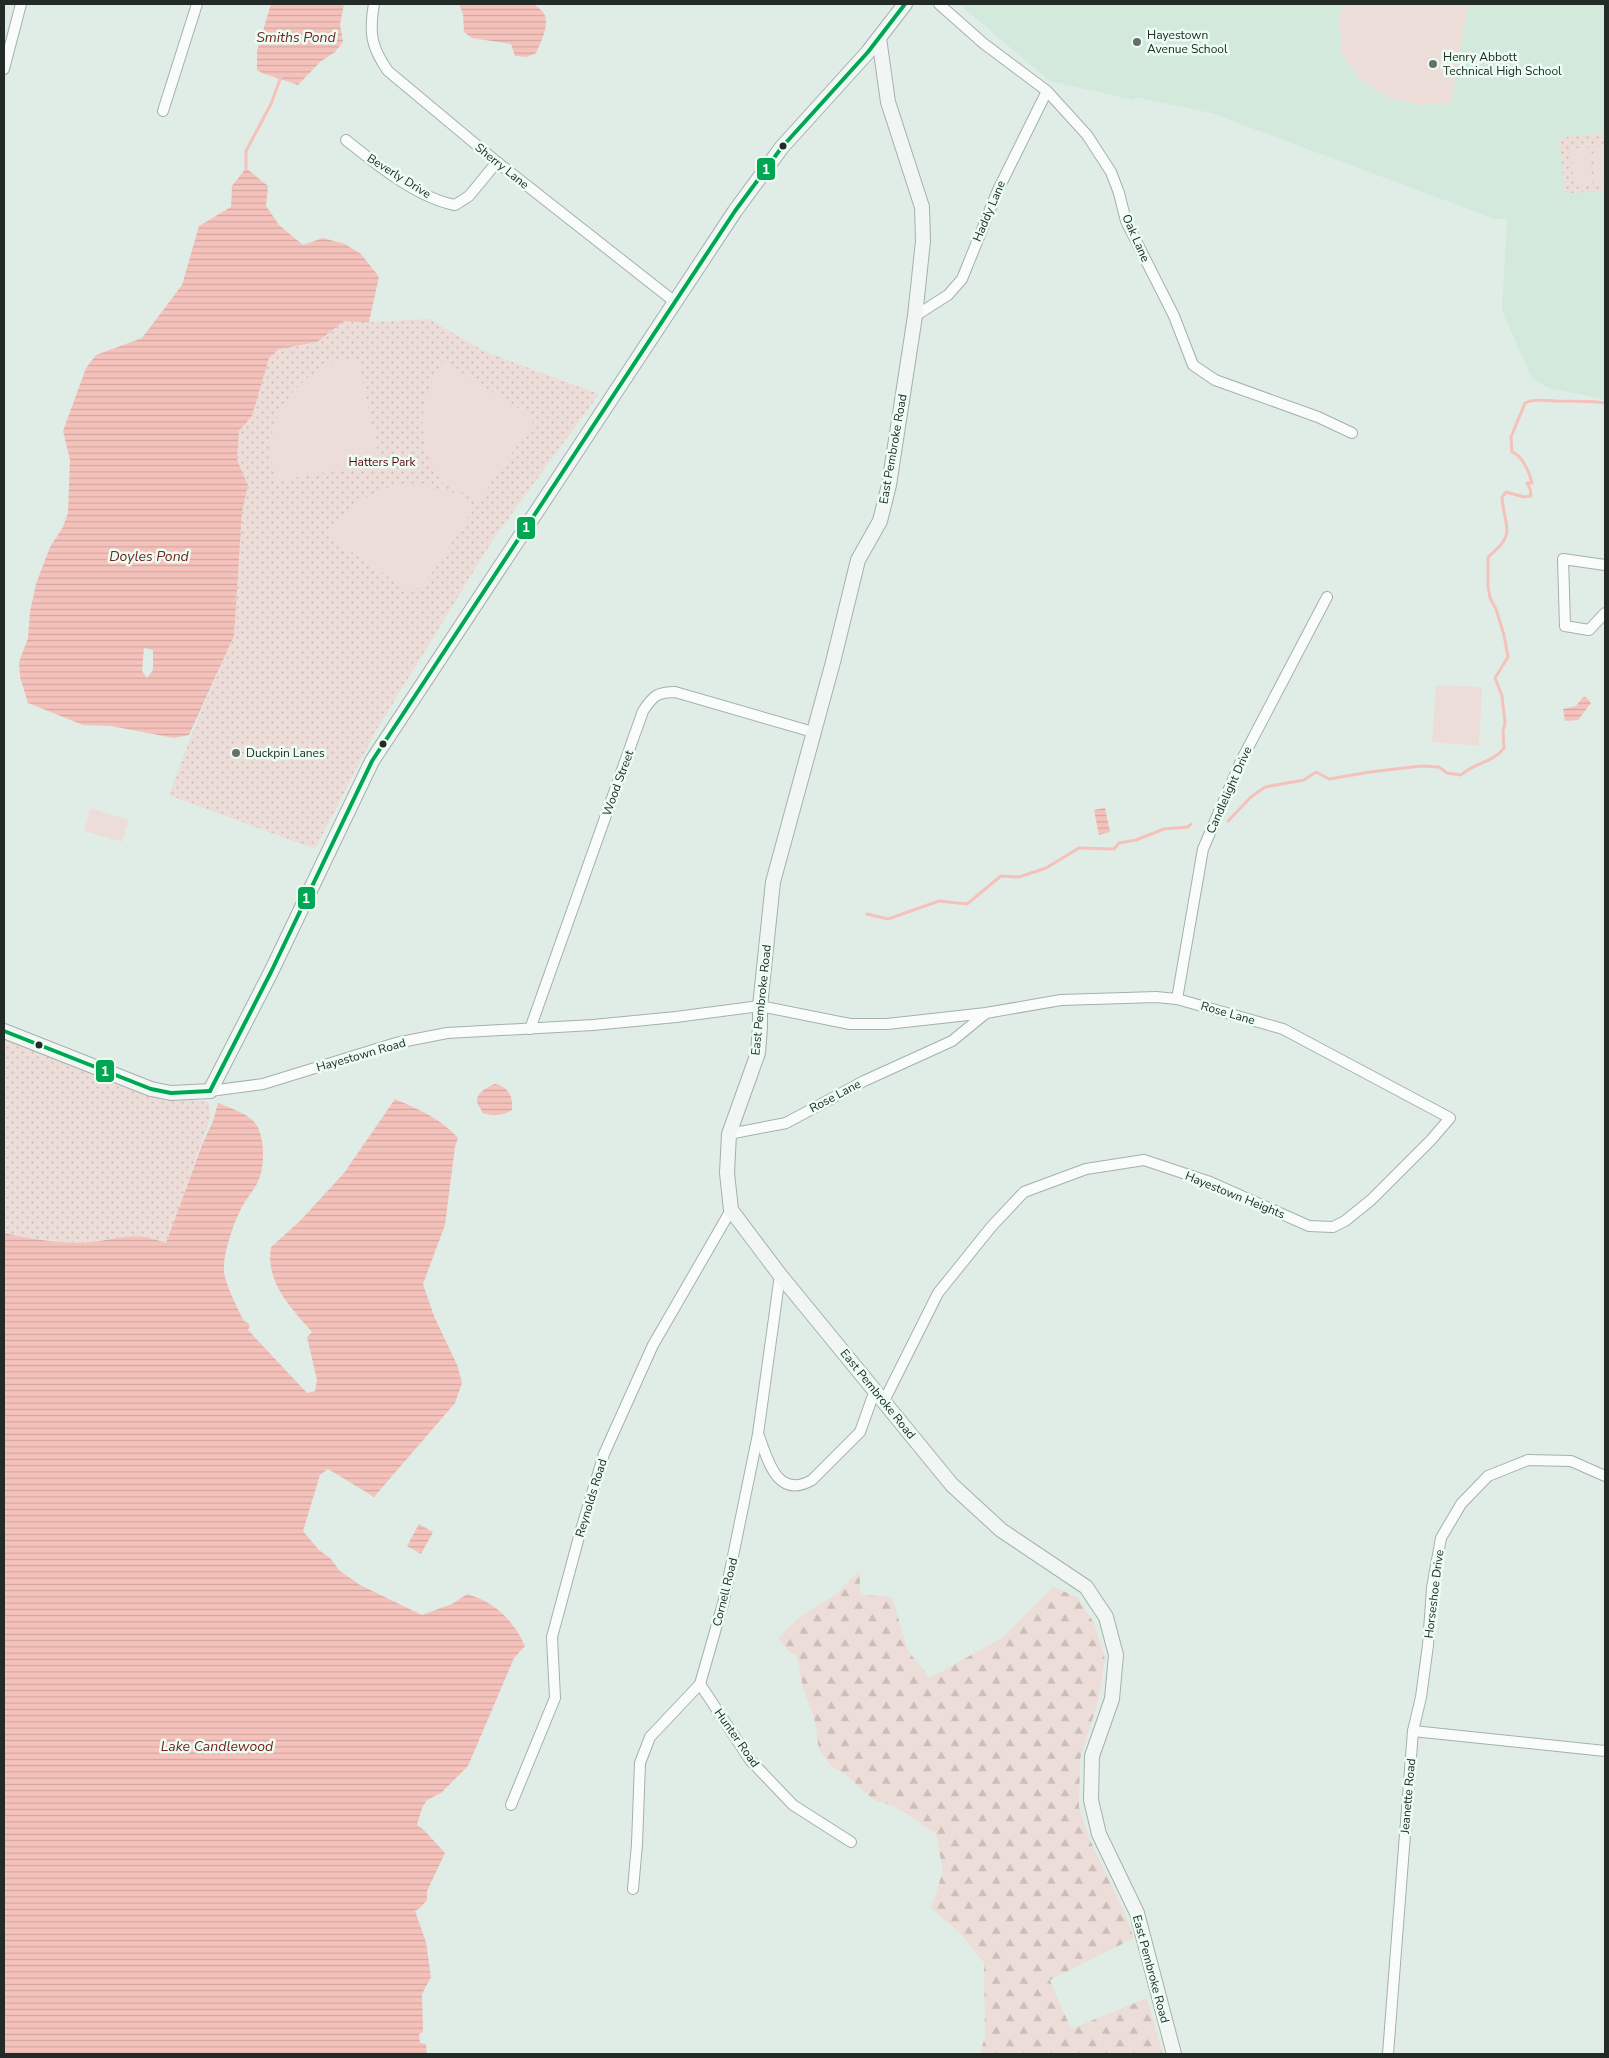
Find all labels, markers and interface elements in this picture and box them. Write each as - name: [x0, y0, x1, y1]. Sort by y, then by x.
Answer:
- place label: Hayestown Avenue School: [1147, 27, 1228, 57]
- water label: Smiths Pond: [256, 28, 337, 47]
- marker: Hayestown Avenue School: [1131, 36, 1143, 48]
- place label: Henry Abbott Technical High School: [1443, 49, 1562, 79]
- marker: Henry Abbott Technical High School: [1427, 58, 1439, 70]
- street label: Sherry Lane: [472, 139, 532, 193]
- unlabelled marker: [778, 141, 788, 151]
- street label: Beverly Drive: [364, 150, 434, 202]
- line badge: 1: [756, 157, 776, 181]
- text: 1: [762, 160, 770, 179]
- street label: Haddy Lane: [969, 178, 1009, 244]
- street label: Oak Lane: [1118, 212, 1154, 264]
- street label: East Pembroke Road: [875, 393, 911, 505]
- park label: Hatters Park: [348, 454, 417, 470]
- line badge: 1: [516, 516, 536, 540]
- text: 1: [522, 518, 530, 537]
- water label: Doyles Pond: [109, 547, 190, 566]
- unlabelled marker: [378, 739, 388, 749]
- street label: Candlelight Drive: [1203, 744, 1255, 836]
- place label: Duckpin Lanes: [246, 745, 325, 761]
- marker: Duckpin Lanes: [230, 747, 242, 759]
- street label: Wood Street: [599, 747, 638, 818]
- line badge: 1: [297, 886, 316, 910]
- text: 1: [302, 889, 310, 908]
- street label: East Pembroke Road: [747, 944, 775, 1056]
- street label: Rose Lane: [1199, 998, 1257, 1028]
- street label: Hayestown Road: [314, 1035, 408, 1075]
- unlabelled marker: [34, 1040, 44, 1050]
- line badge: 1: [95, 1059, 115, 1083]
- text: 1: [101, 1062, 109, 1081]
- street label: Rose Lane: [807, 1076, 863, 1116]
- street label: Hayestown Heights: [1183, 1168, 1288, 1222]
- street label: East Pembroke Road: [837, 1346, 919, 1442]
- street label: Reynolds Road: [571, 1457, 611, 1539]
- street label: Horseshoe Drive: [1421, 1549, 1447, 1639]
- street label: Cornell Road: [709, 1556, 741, 1628]
- street label: Hunter Road: [711, 1705, 763, 1771]
- water label: Lake Candlewood: [161, 1737, 274, 1756]
- street label: Jeanette Road: [1397, 1758, 1419, 1835]
- street label: East Pembroke Road: [1129, 1913, 1173, 2025]

